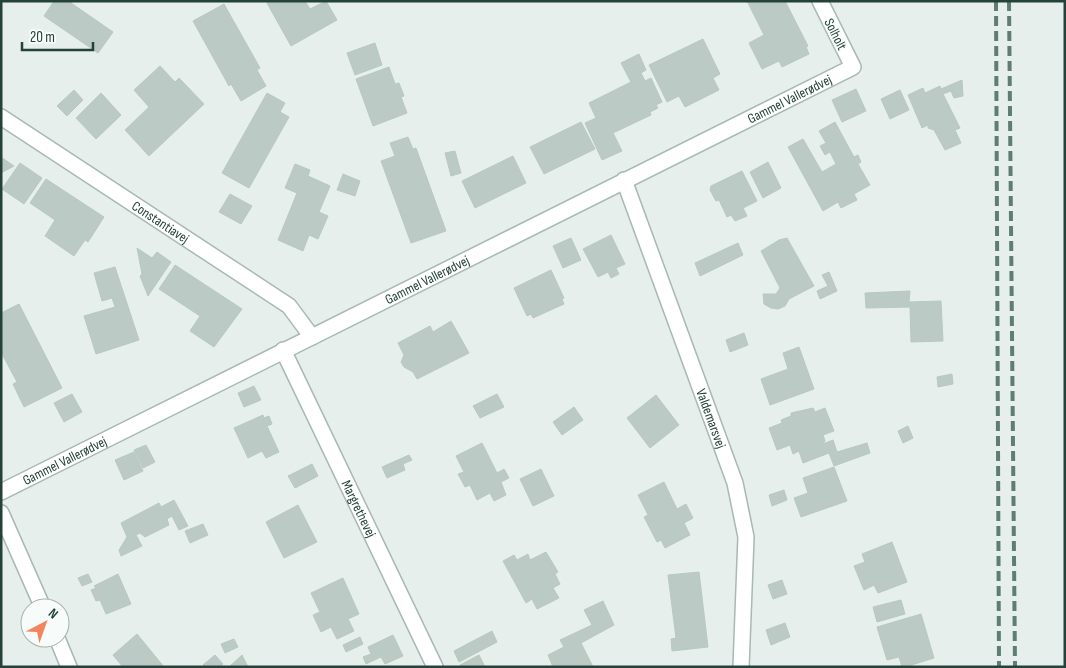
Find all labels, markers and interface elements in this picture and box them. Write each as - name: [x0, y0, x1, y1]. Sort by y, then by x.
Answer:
- street label: Solholt: [820, 16, 851, 53]
- scale bar: [22, 20, 94, 52]
- text: 20 m: [30, 28, 55, 47]
- street label: Gammel Vallerødvej: [745, 71, 834, 127]
- street label: Constantiavej: [129, 197, 192, 247]
- street label: Gammel Vallerødvej: [382, 252, 472, 308]
- street label: Valdemarsvej: [692, 387, 730, 451]
- street label: Gammel Vallerødvej: [20, 433, 110, 489]
- street label: Margrethevej: [338, 477, 380, 540]
- north arrow: [20, 598, 70, 648]
- text: N: [45, 605, 62, 622]

